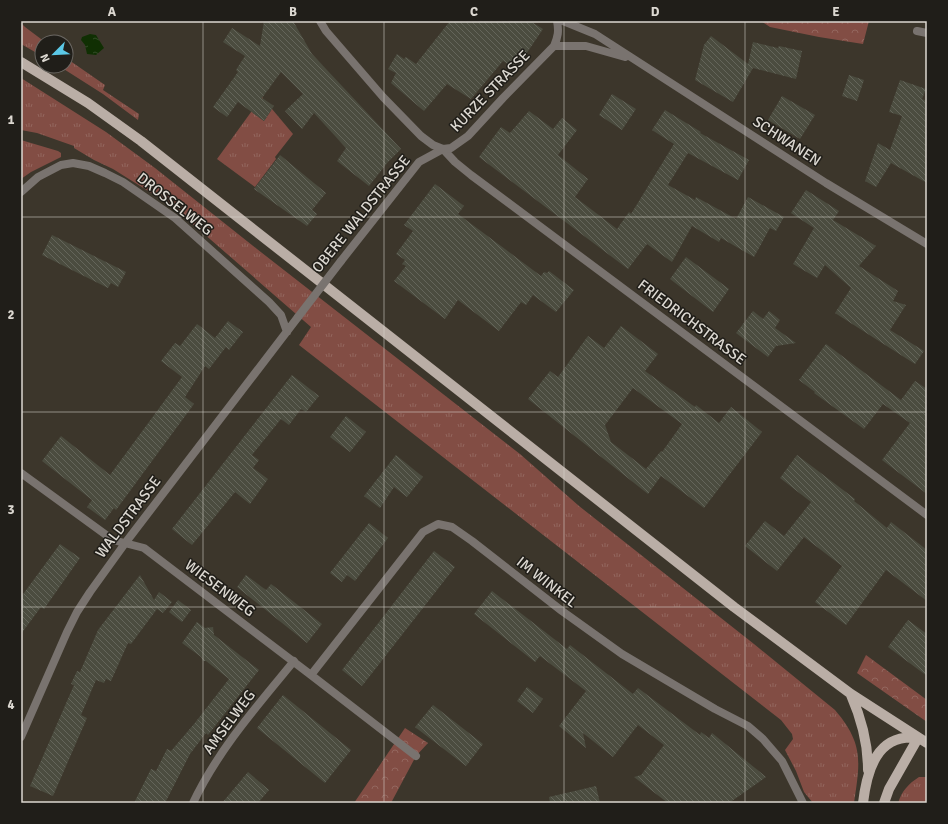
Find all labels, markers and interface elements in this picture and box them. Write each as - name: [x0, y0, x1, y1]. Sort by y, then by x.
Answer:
- text: A: [108, 4, 117, 20]
- text: B: [289, 4, 297, 20]
- text: C: [470, 4, 478, 20]
- text: D: [651, 4, 660, 20]
- text: E: [832, 4, 840, 20]
- north arrow: [34, 34, 74, 74]
- street label: KURZE STRASSE: [446, 46, 534, 136]
- text: N: [38, 52, 53, 64]
- text: 1: [7, 112, 15, 128]
- street label: SCHWANEN: [749, 112, 825, 170]
- street label: OBERE WALDSTRASSE: [308, 152, 414, 276]
- street label: DROSSELWEG: [133, 169, 217, 239]
- street label: FRIEDRICHSTRASSE: [634, 275, 750, 369]
- text: 2: [7, 307, 15, 323]
- street label: WALDSTRASSE: [91, 473, 165, 561]
- text: 3: [7, 502, 15, 518]
- street label: IM WINKEL: [513, 553, 581, 612]
- street label: WIESENWEG: [181, 556, 259, 620]
- street label: AMSELWEG: [199, 686, 259, 758]
- text: 4: [7, 697, 15, 713]

